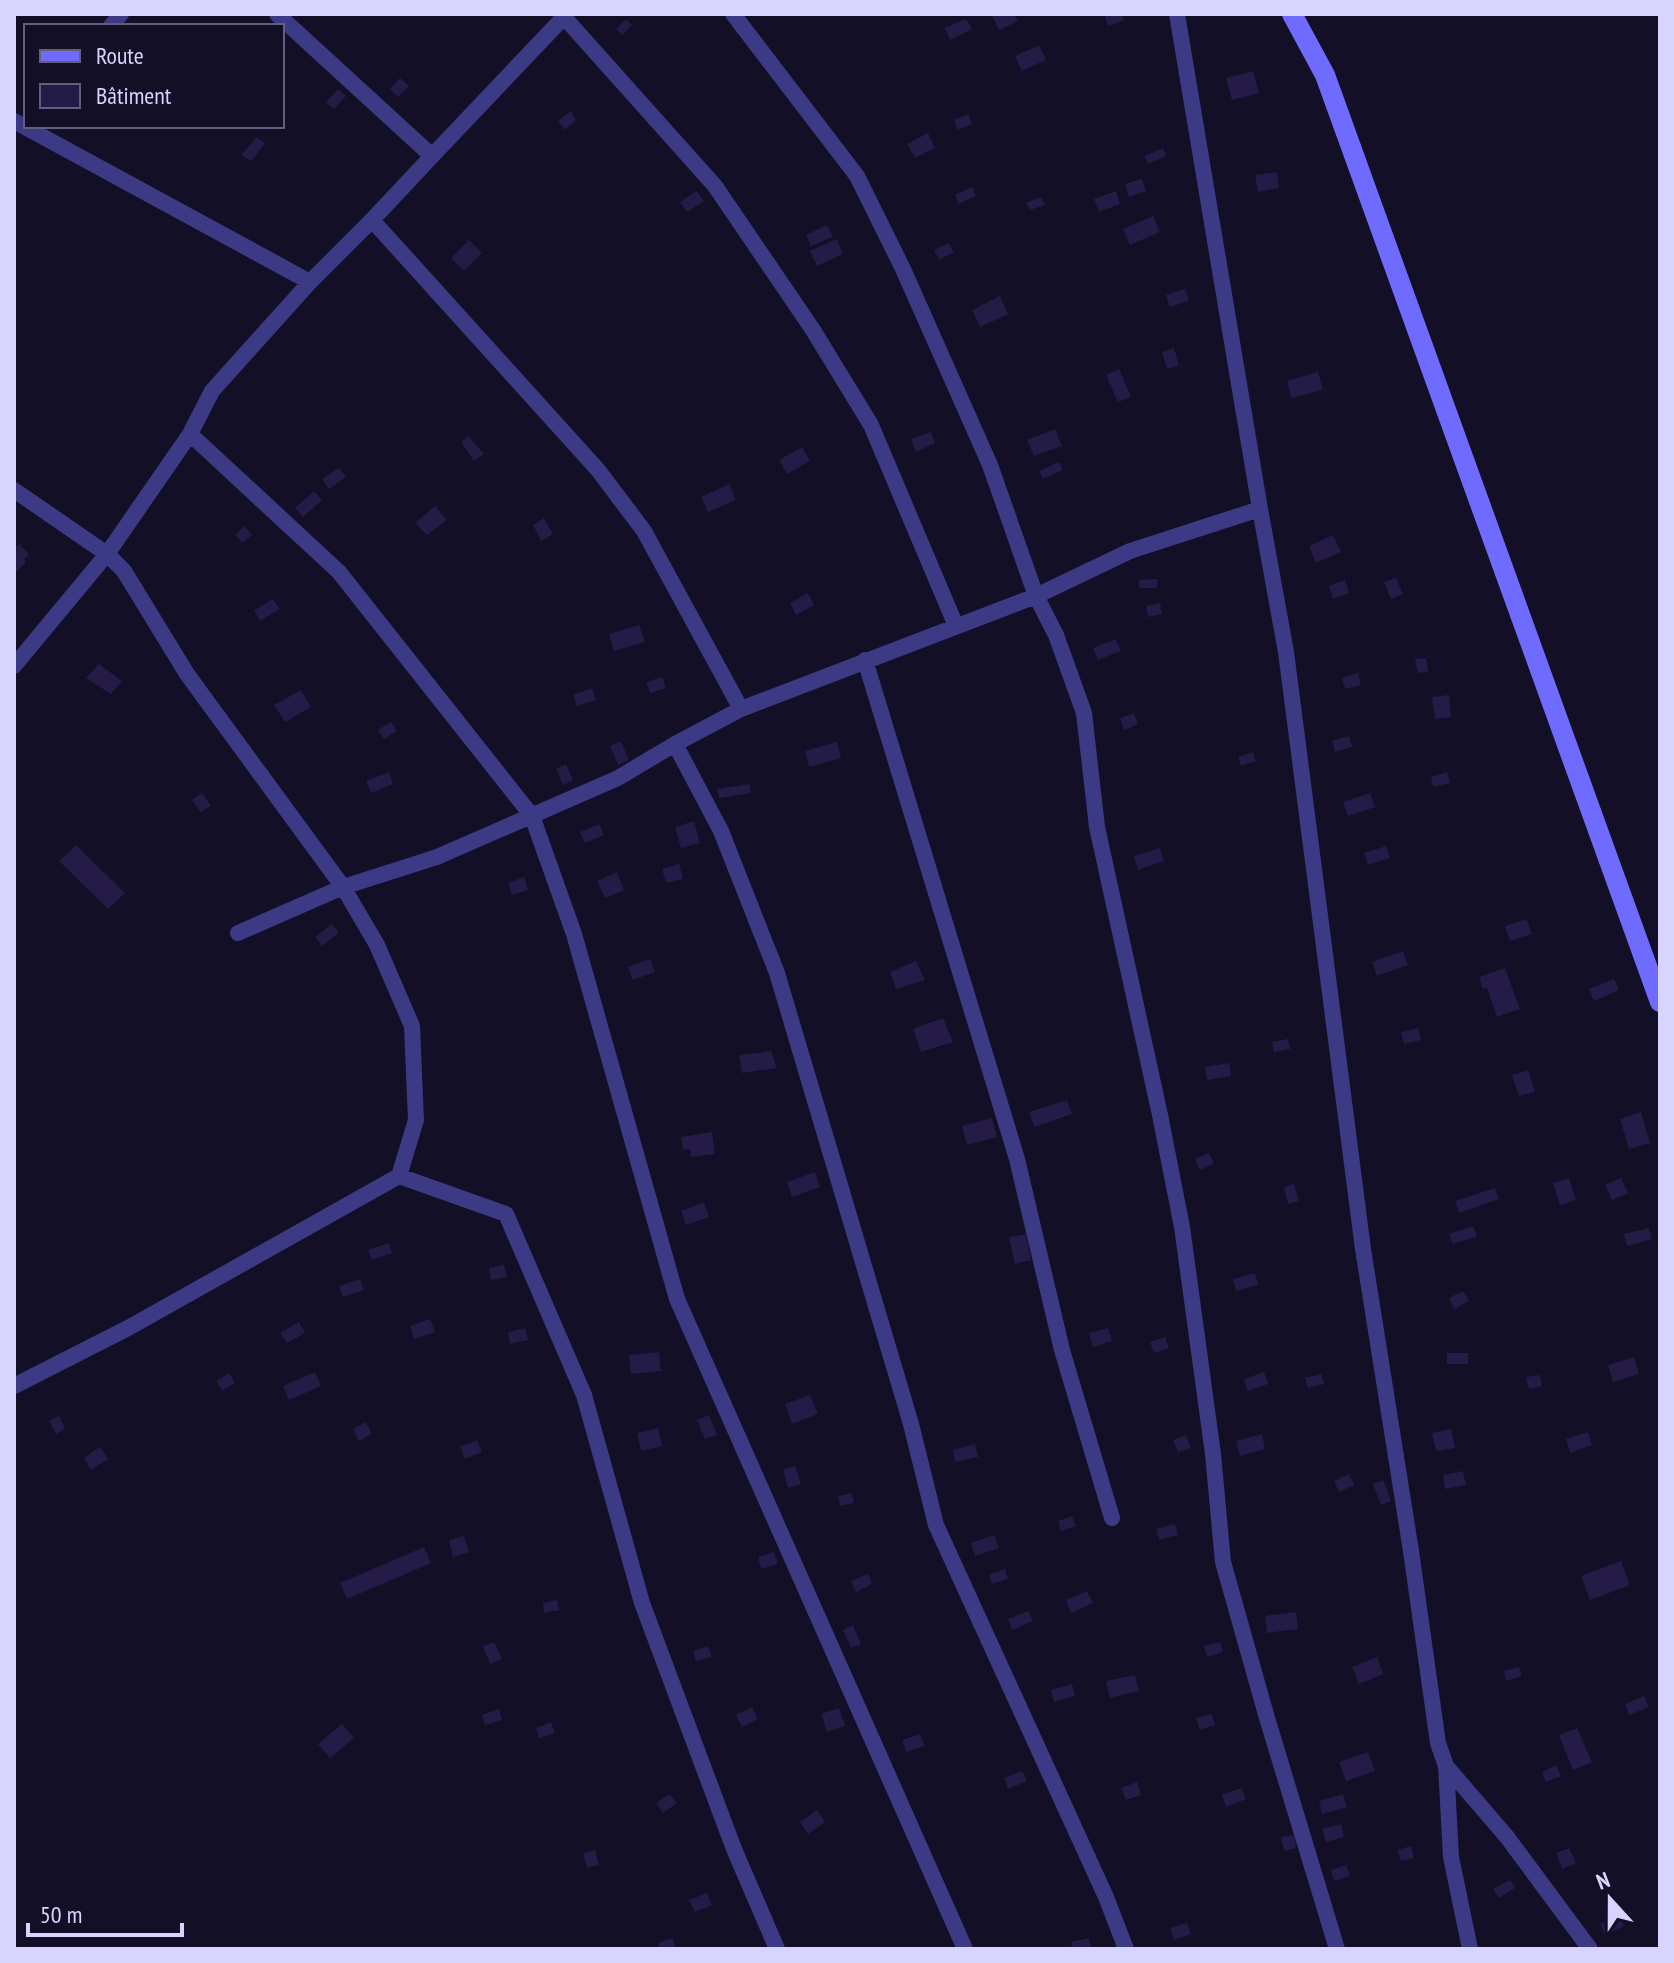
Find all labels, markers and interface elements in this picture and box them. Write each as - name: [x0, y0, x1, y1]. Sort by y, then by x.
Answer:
- legend: [24, 24, 284, 128]
- text: Route: [96, 40, 144, 71]
- text: Bâtiment: [96, 80, 172, 111]
- north arrow: [1570, 1859, 1650, 1939]
- text: N: [1592, 1865, 1613, 1896]
- scale bar: [28, 1887, 182, 1937]
- text: 50 m: [40, 1899, 82, 1930]

